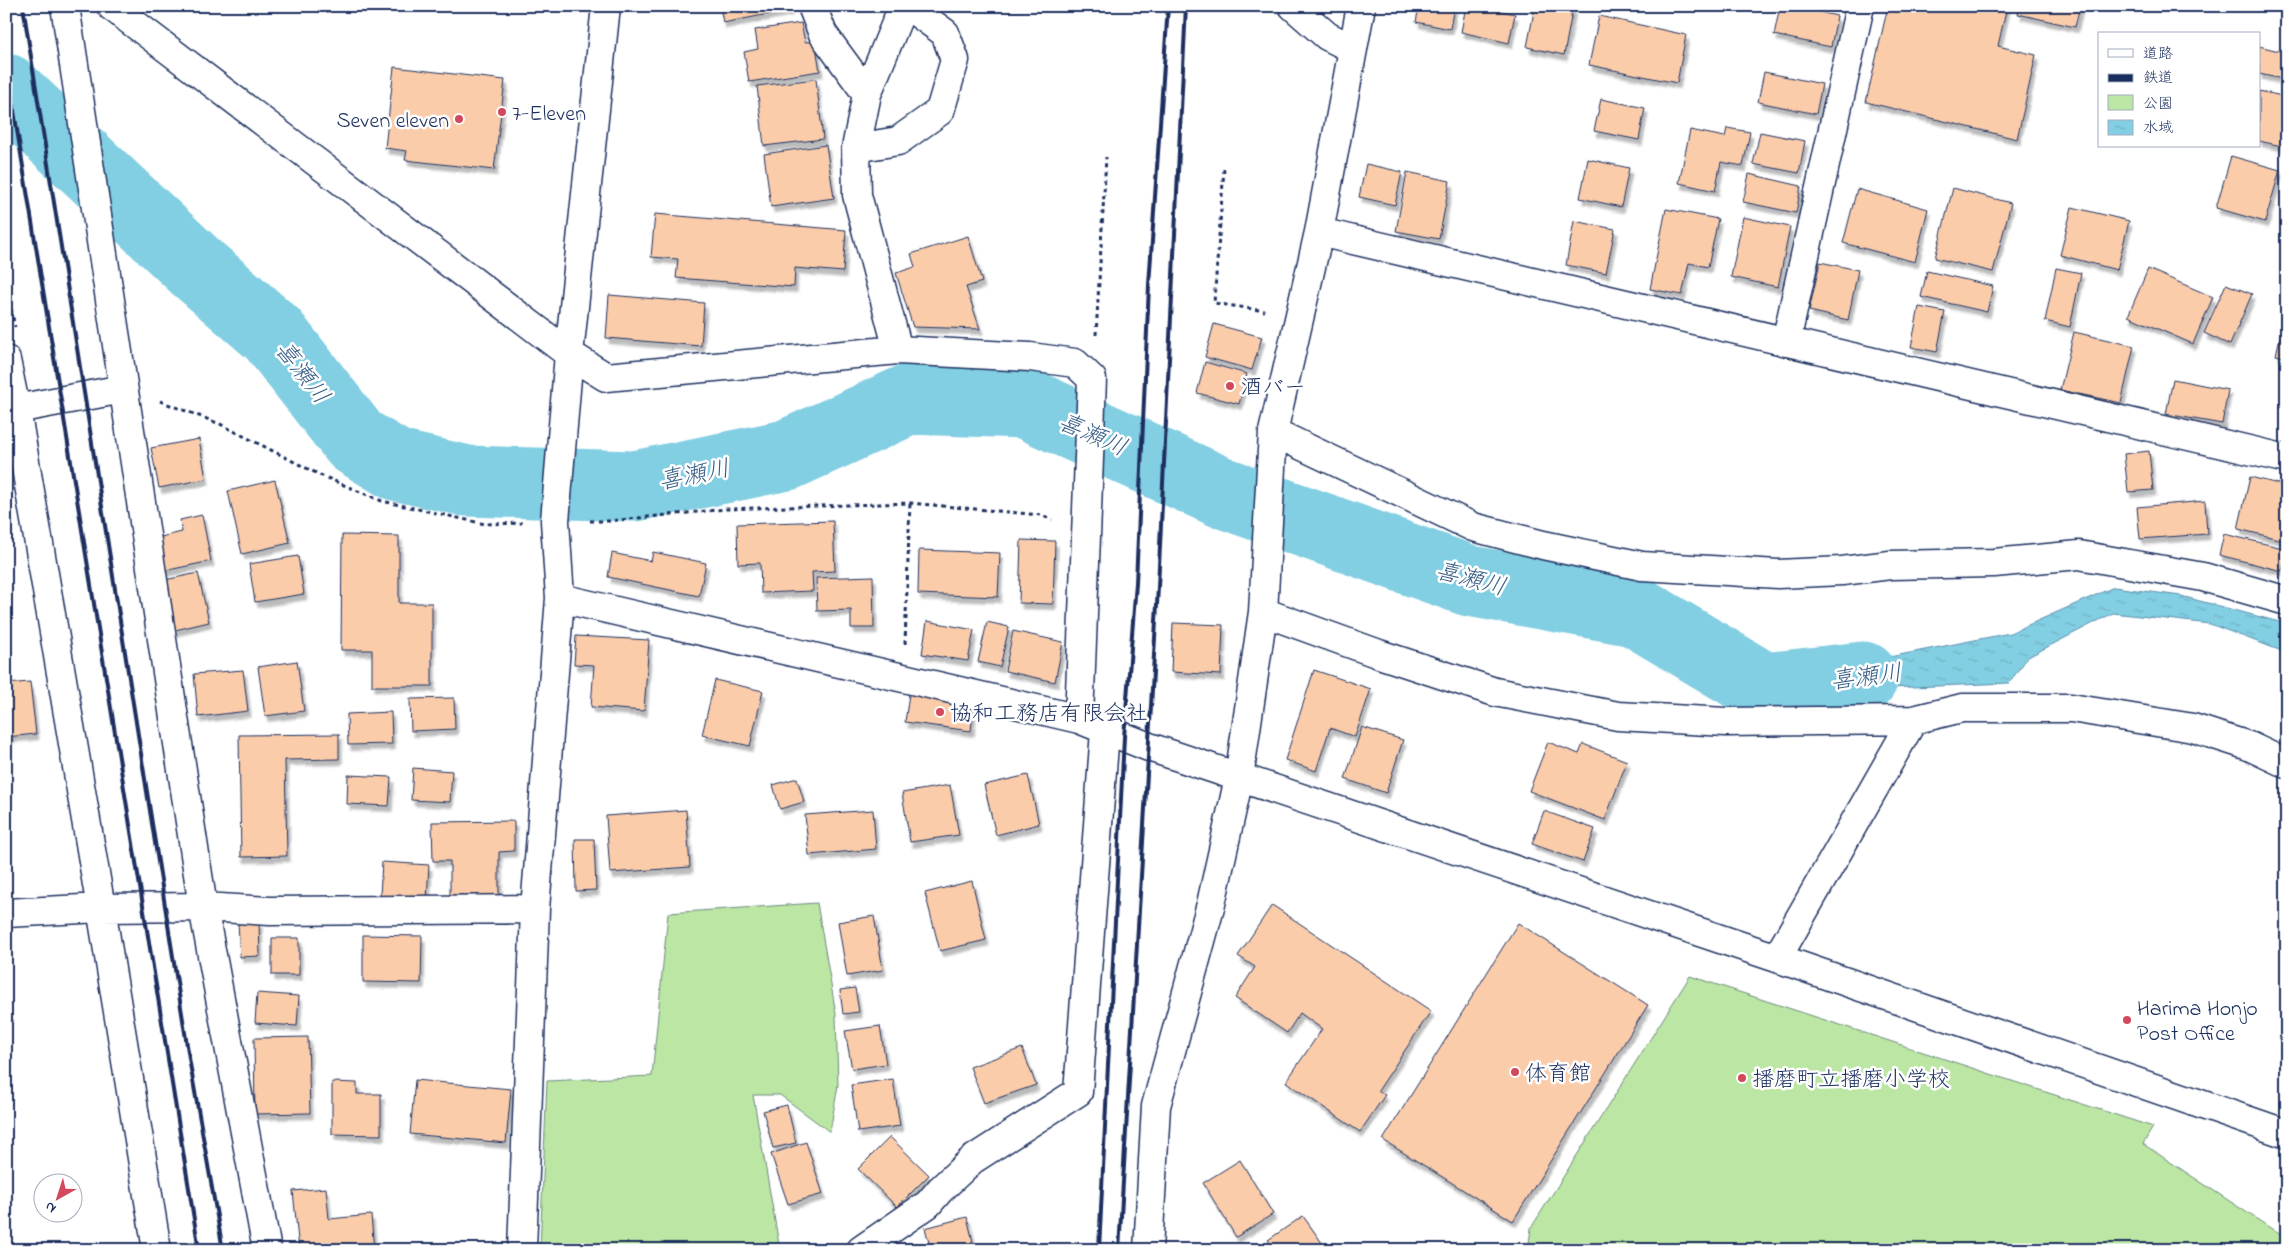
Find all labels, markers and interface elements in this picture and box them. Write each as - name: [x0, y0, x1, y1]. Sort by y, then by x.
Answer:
- legend: [2098, 32, 2260, 148]
- text: 道路: [2143, 43, 2173, 65]
- text: 鉄道: [2143, 67, 2173, 89]
- text: 公園: [2143, 93, 2173, 115]
- place label: 7-Eleven: [512, 99, 586, 131]
- place label: Seven eleven: [336, 106, 449, 138]
- marker: 7-Eleven: [496, 106, 508, 118]
- marker: Seven eleven: [453, 113, 465, 125]
- text: 水域: [2143, 117, 2173, 139]
- water label: 喜瀬川: [265, 334, 337, 413]
- place label: 酒バー: [1240, 373, 1306, 405]
- marker: 酒バー: [1224, 380, 1236, 392]
- water label: 喜瀬川: [1052, 406, 1132, 467]
- water label: 喜瀬川: [656, 452, 733, 501]
- water label: 喜瀬川: [1431, 554, 1510, 607]
- water label: 喜瀬川: [1828, 657, 1904, 700]
- place label: 協和工務店有限会社: [950, 699, 1148, 731]
- marker: 協和工務店有限会社: [934, 706, 946, 718]
- place label: Harima Honjo Post Office: [2137, 994, 2258, 1051]
- marker: Harima Honjo Post Office: [2121, 1014, 2133, 1026]
- place label: 体育館: [1525, 1059, 1591, 1091]
- place label: 播磨町立播磨小学校: [1752, 1065, 1950, 1097]
- marker: 体育館: [1509, 1066, 1521, 1078]
- marker: 播磨町立播磨小学校: [1736, 1072, 1748, 1084]
- north arrow: [32, 1174, 82, 1224]
- text: N: [40, 1196, 61, 1218]

